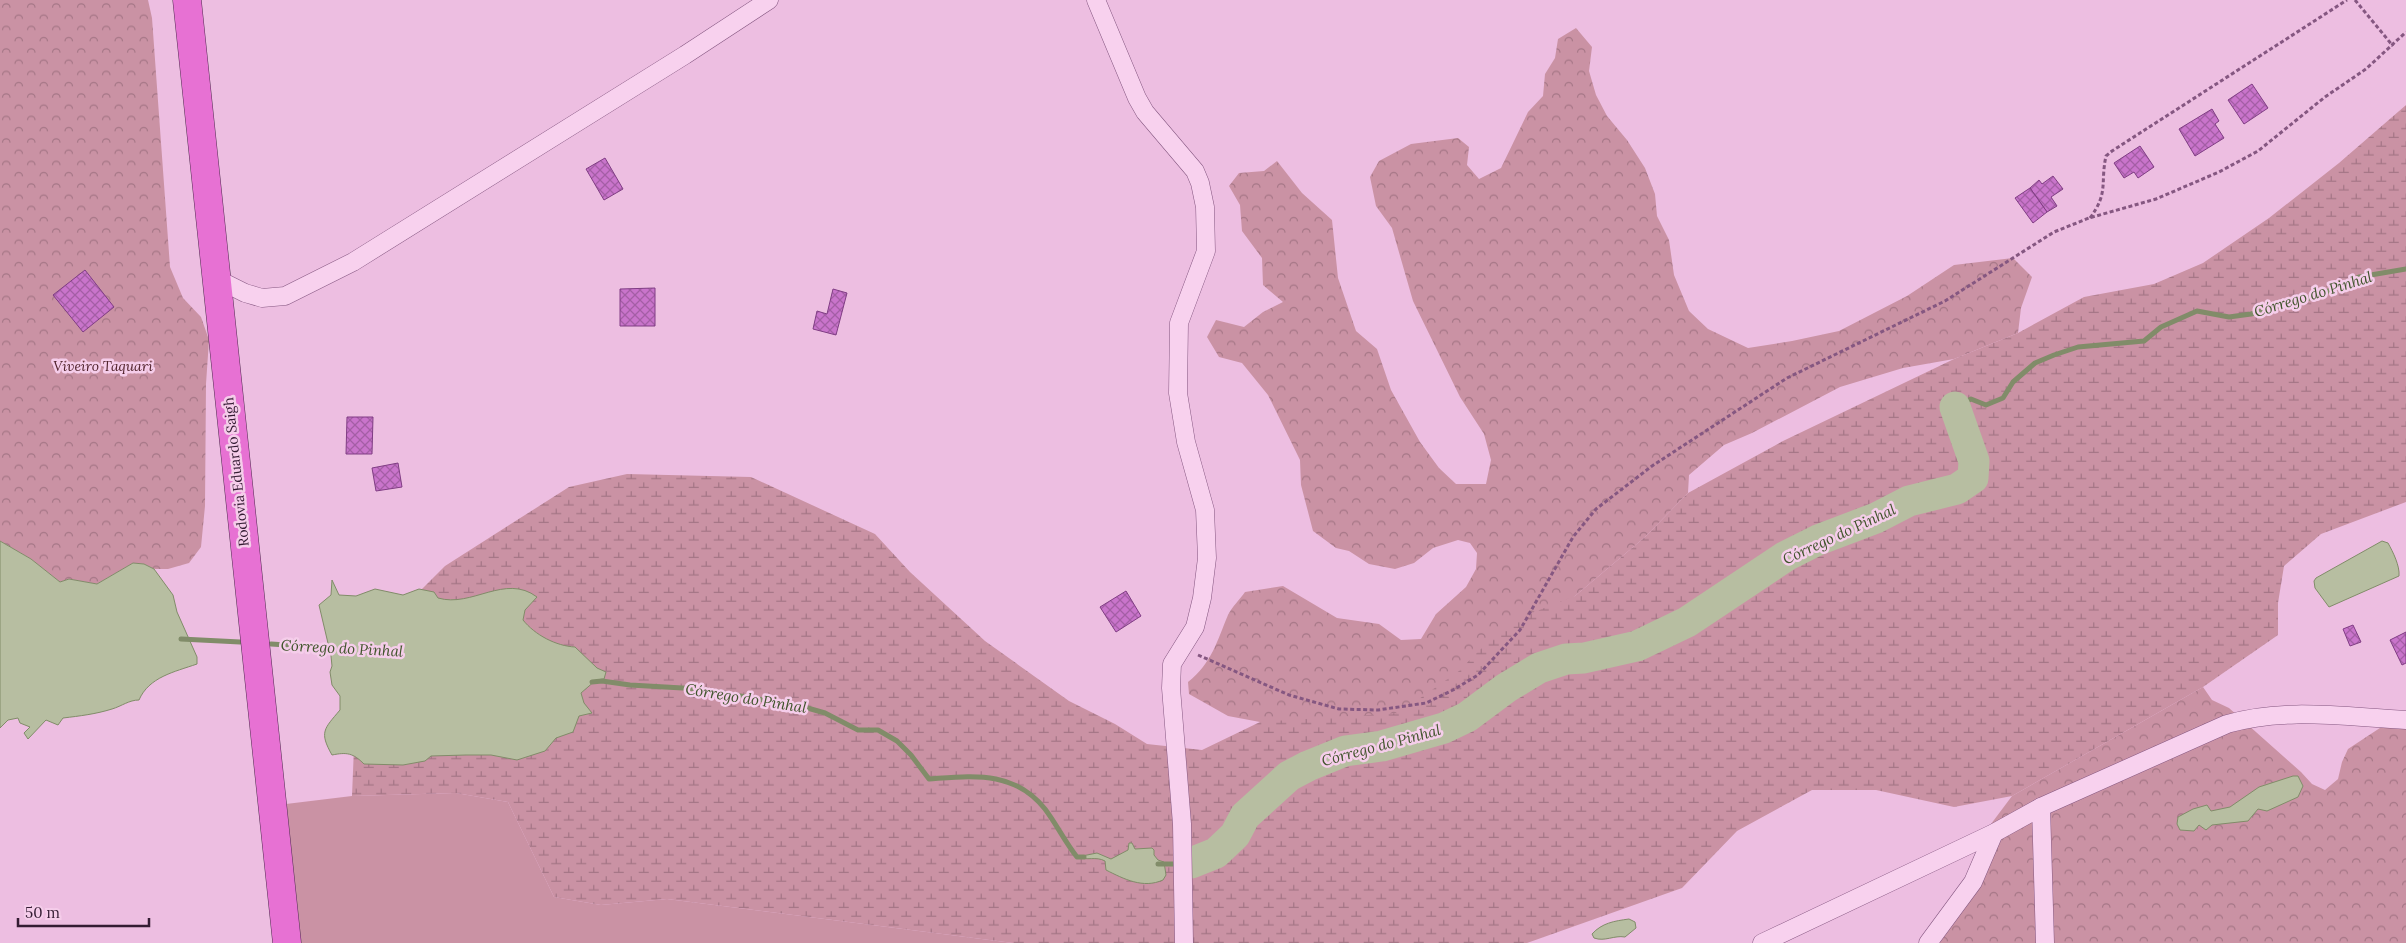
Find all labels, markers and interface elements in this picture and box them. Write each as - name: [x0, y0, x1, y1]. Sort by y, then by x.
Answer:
- water label: Córrego do Pinhal: [2252, 267, 2375, 321]
- park label: Viveiro Taquari: [53, 357, 153, 375]
- street label: Rodovia Eduardo Saigh: [219, 397, 253, 547]
- water label: Córrego do Pinhal: [1779, 499, 1899, 568]
- water label: Córrego do Pinhal: [280, 635, 404, 661]
- water label: Córrego do Pinhal: [684, 679, 809, 717]
- water label: Córrego do Pinhal: [1319, 720, 1443, 770]
- scale bar: [18, 896, 149, 928]
- text: 50 m: [25, 903, 60, 922]

